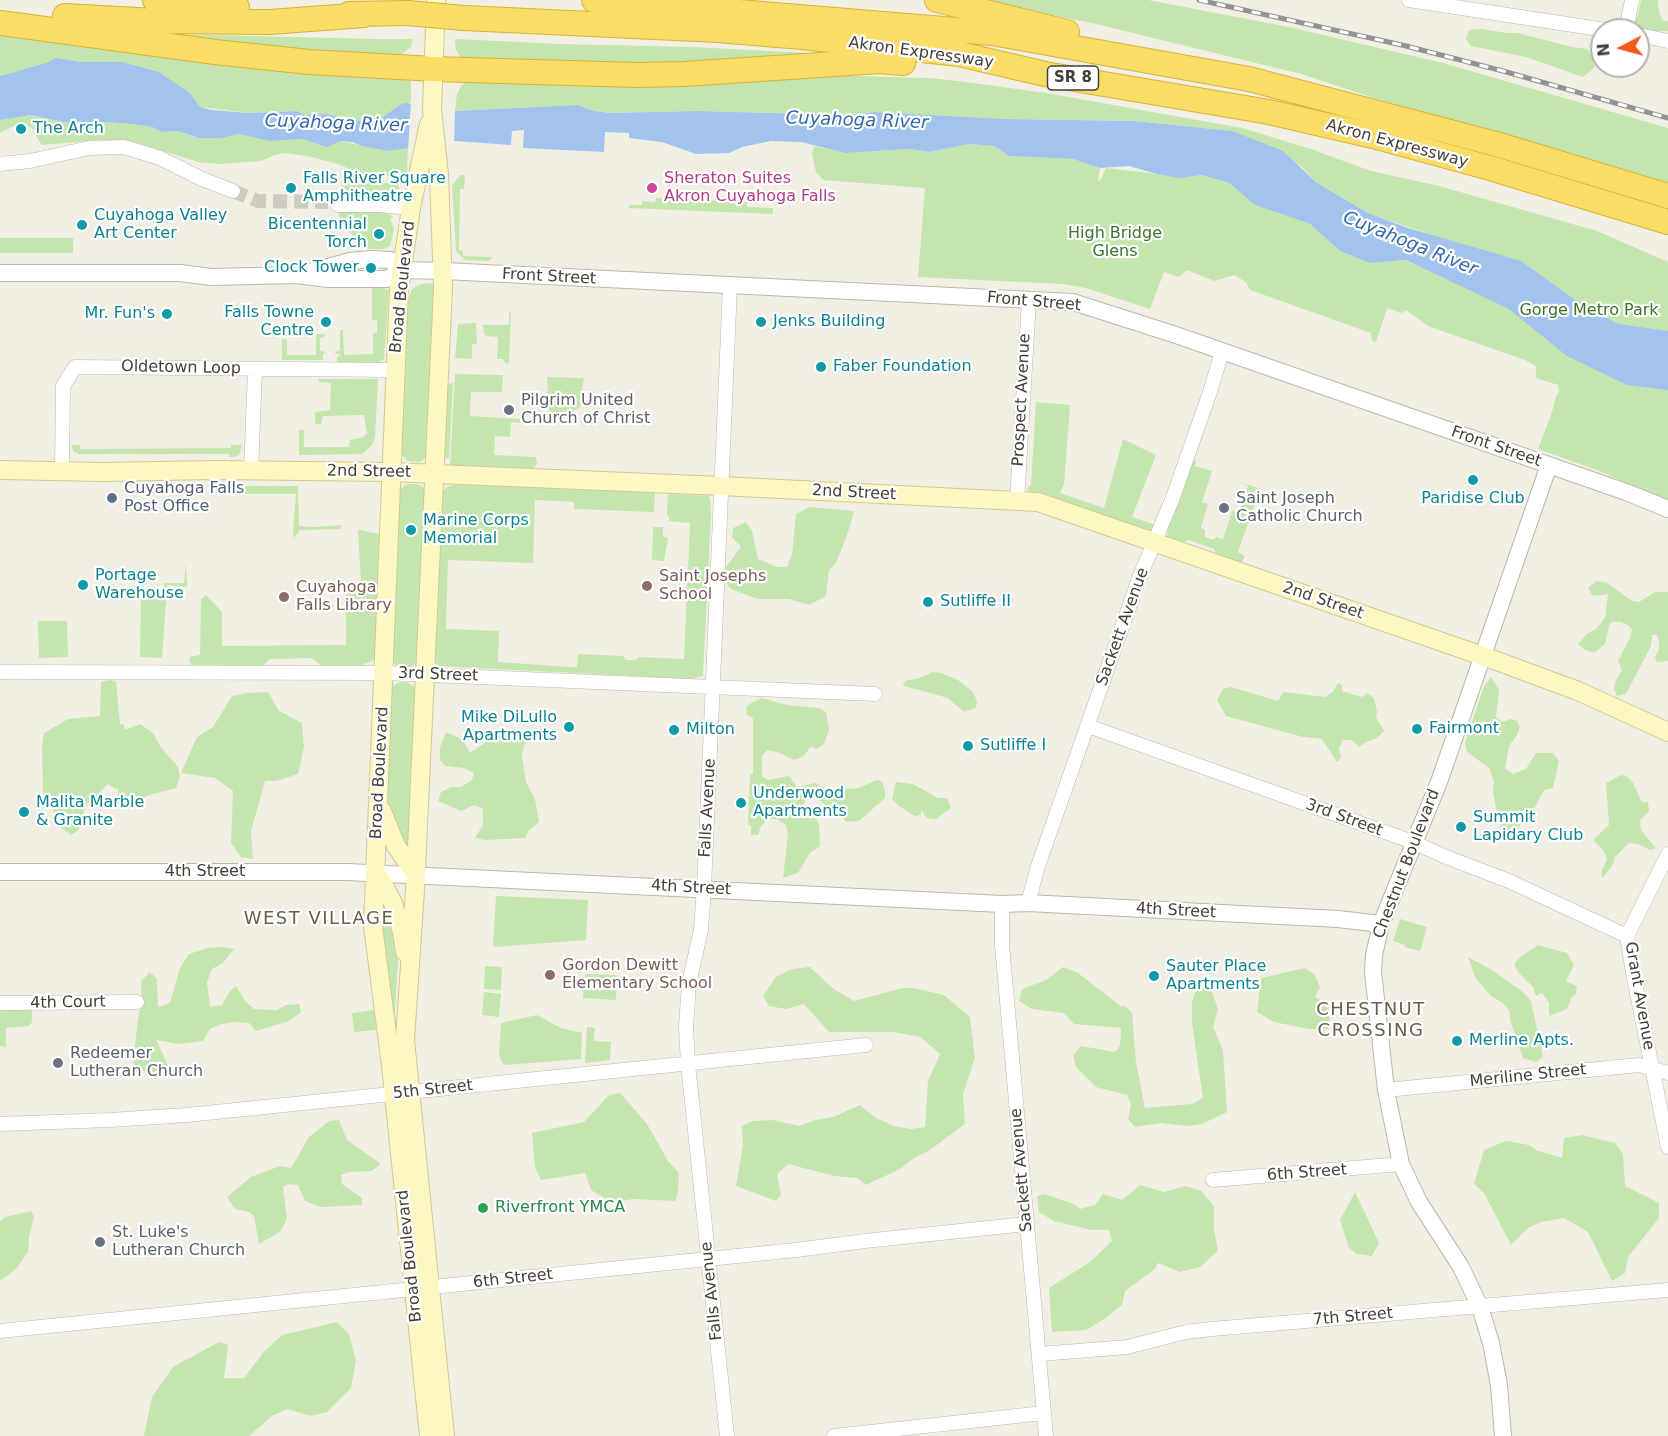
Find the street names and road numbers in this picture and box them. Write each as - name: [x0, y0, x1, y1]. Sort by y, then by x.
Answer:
- street label: Akron Expressway: [847, 33, 995, 73]
- road number: SR 8: [1048, 66, 1098, 90]
- street label: Akron Expressway: [1324, 116, 1470, 172]
- street label: Broad Boulevard: [387, 220, 419, 354]
- street label: Front Street: [501, 265, 597, 289]
- street label: Front Street: [986, 288, 1082, 316]
- street label: Prospect Avenue: [1009, 333, 1035, 467]
- street label: Oldetown Loop: [121, 357, 241, 379]
- street label: Front Street: [1448, 423, 1544, 471]
- street label: 2nd Street: [327, 462, 411, 482]
- street label: 2nd Street: [811, 481, 897, 505]
- street label: Sackett Avenue: [1093, 565, 1153, 689]
- street label: 2nd Street: [1280, 578, 1366, 624]
- street label: 3rd Street: [398, 664, 478, 686]
- street label: Broad Boulevard: [367, 706, 393, 840]
- street label: Falls Avenue: [696, 758, 720, 858]
- street label: Chestnut Boulevard: [1370, 787, 1444, 941]
- street label: 3rd Street: [1303, 795, 1385, 841]
- street label: 4th Street: [165, 862, 245, 882]
- street label: 4th Street: [650, 876, 732, 900]
- street label: 4th Street: [1135, 899, 1217, 923]
- street label: Grant Avenue: [1620, 940, 1658, 1052]
- street label: 4th Court: [30, 993, 106, 1013]
- street label: Meriline Street: [1469, 1060, 1587, 1092]
- street label: 5th Street: [392, 1076, 474, 1104]
- street label: Sackett Avenue: [1007, 1107, 1037, 1233]
- street label: 6th Street: [1266, 1161, 1348, 1185]
- street label: Broad Boulevard: [394, 1189, 426, 1323]
- street label: Falls Avenue: [697, 1241, 727, 1341]
- street label: 6th Street: [472, 1265, 554, 1293]
- street label: 7th Street: [1312, 1304, 1394, 1330]

